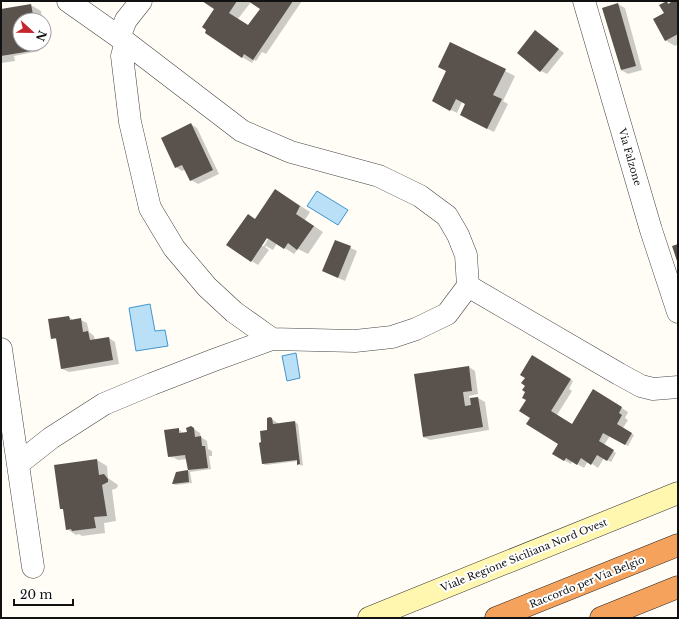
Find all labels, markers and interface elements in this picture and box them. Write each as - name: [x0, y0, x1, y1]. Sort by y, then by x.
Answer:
- north arrow: [12, 12, 52, 52]
- text: N: [33, 28, 50, 44]
- street label: Via Falzone: [615, 126, 644, 188]
- street label: Viale Regione Siciliana Nord Ovest: [438, 515, 609, 595]
- street label: Raccordo per Via Belgio: [528, 553, 647, 611]
- scale bar: [14, 581, 73, 607]
- text: 20 m: [20, 587, 52, 602]

